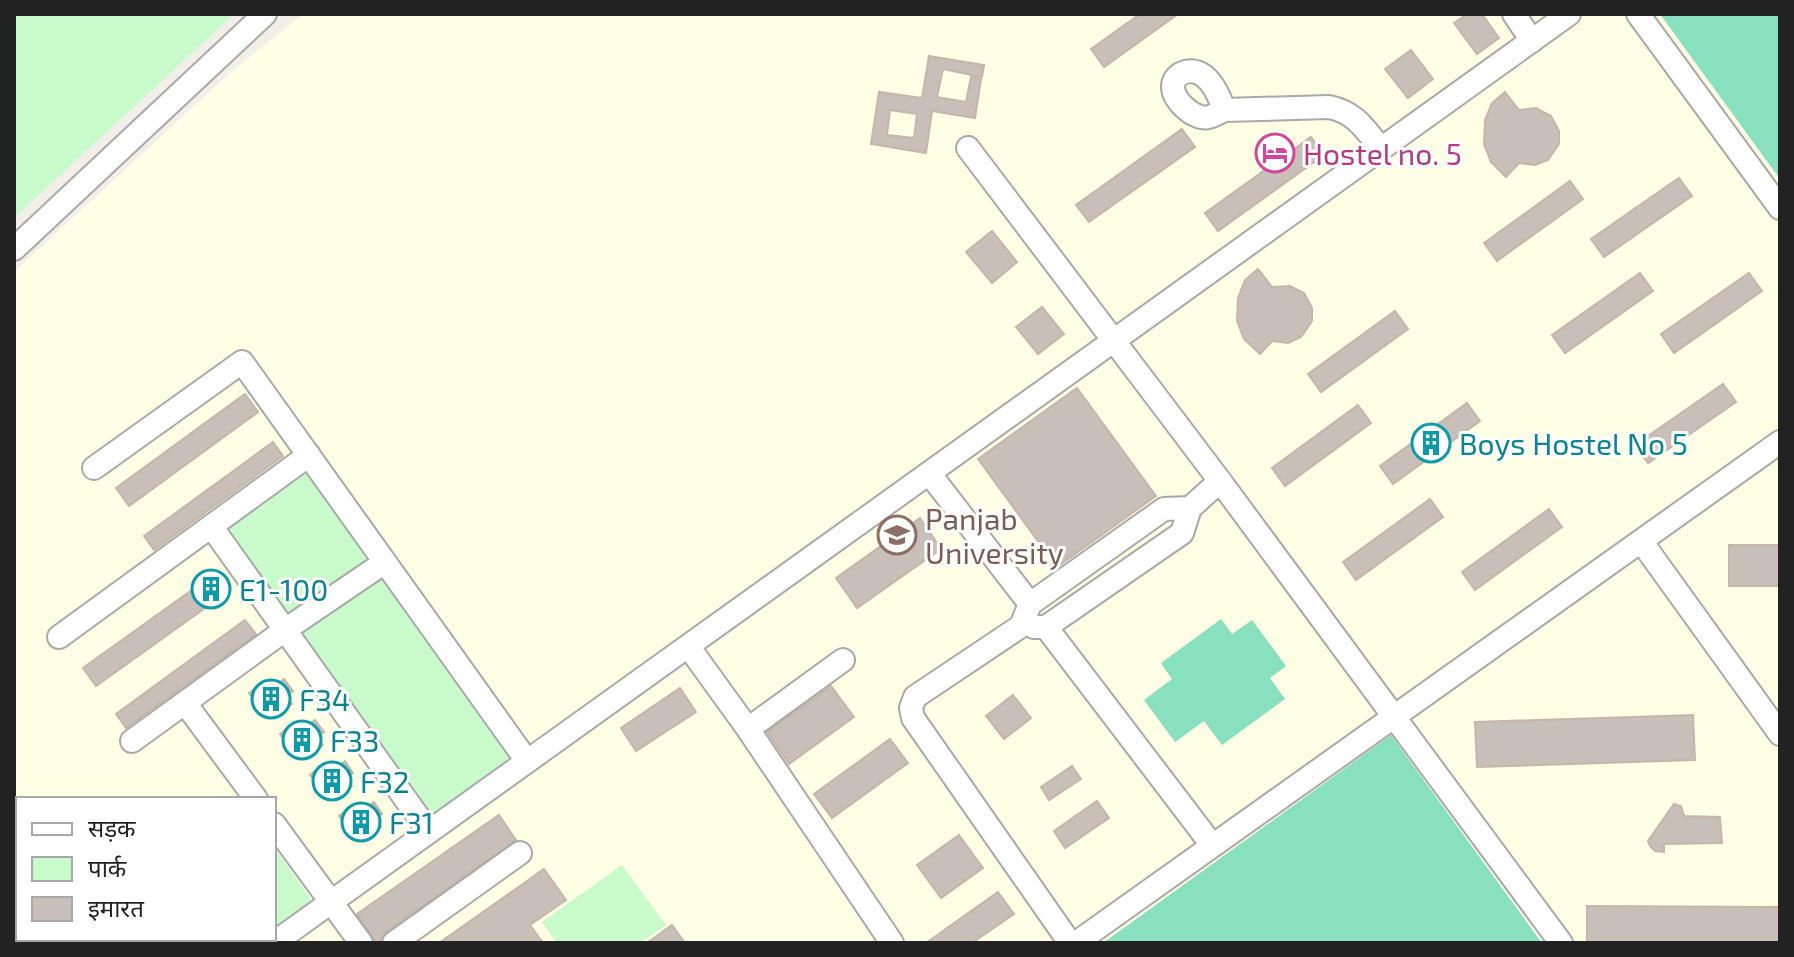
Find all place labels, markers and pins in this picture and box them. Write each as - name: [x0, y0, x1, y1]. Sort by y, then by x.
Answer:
- hotel icon: Hostel no. 5: [1254, 132, 1296, 174]
- place label: Hostel no. 5: [1303, 135, 1462, 171]
- building icon: Boys Hostel No 5: [1410, 422, 1452, 464]
- place label: Boys Hostel No 5: [1459, 425, 1688, 461]
- place label: Panjab University: [925, 500, 1064, 570]
- school or university icon: Panjab University: [876, 514, 918, 556]
- building icon: E1-100: [190, 568, 232, 610]
- place label: E1-100: [239, 571, 328, 607]
- building icon: F34: [250, 678, 292, 720]
- place label: F34: [299, 681, 350, 717]
- building icon: F33: [281, 719, 323, 761]
- place label: F33: [330, 722, 380, 758]
- building icon: F32: [311, 760, 353, 802]
- place label: F32: [360, 763, 410, 799]
- building icon: F31: [340, 801, 382, 843]
- place label: F31: [389, 804, 434, 840]

